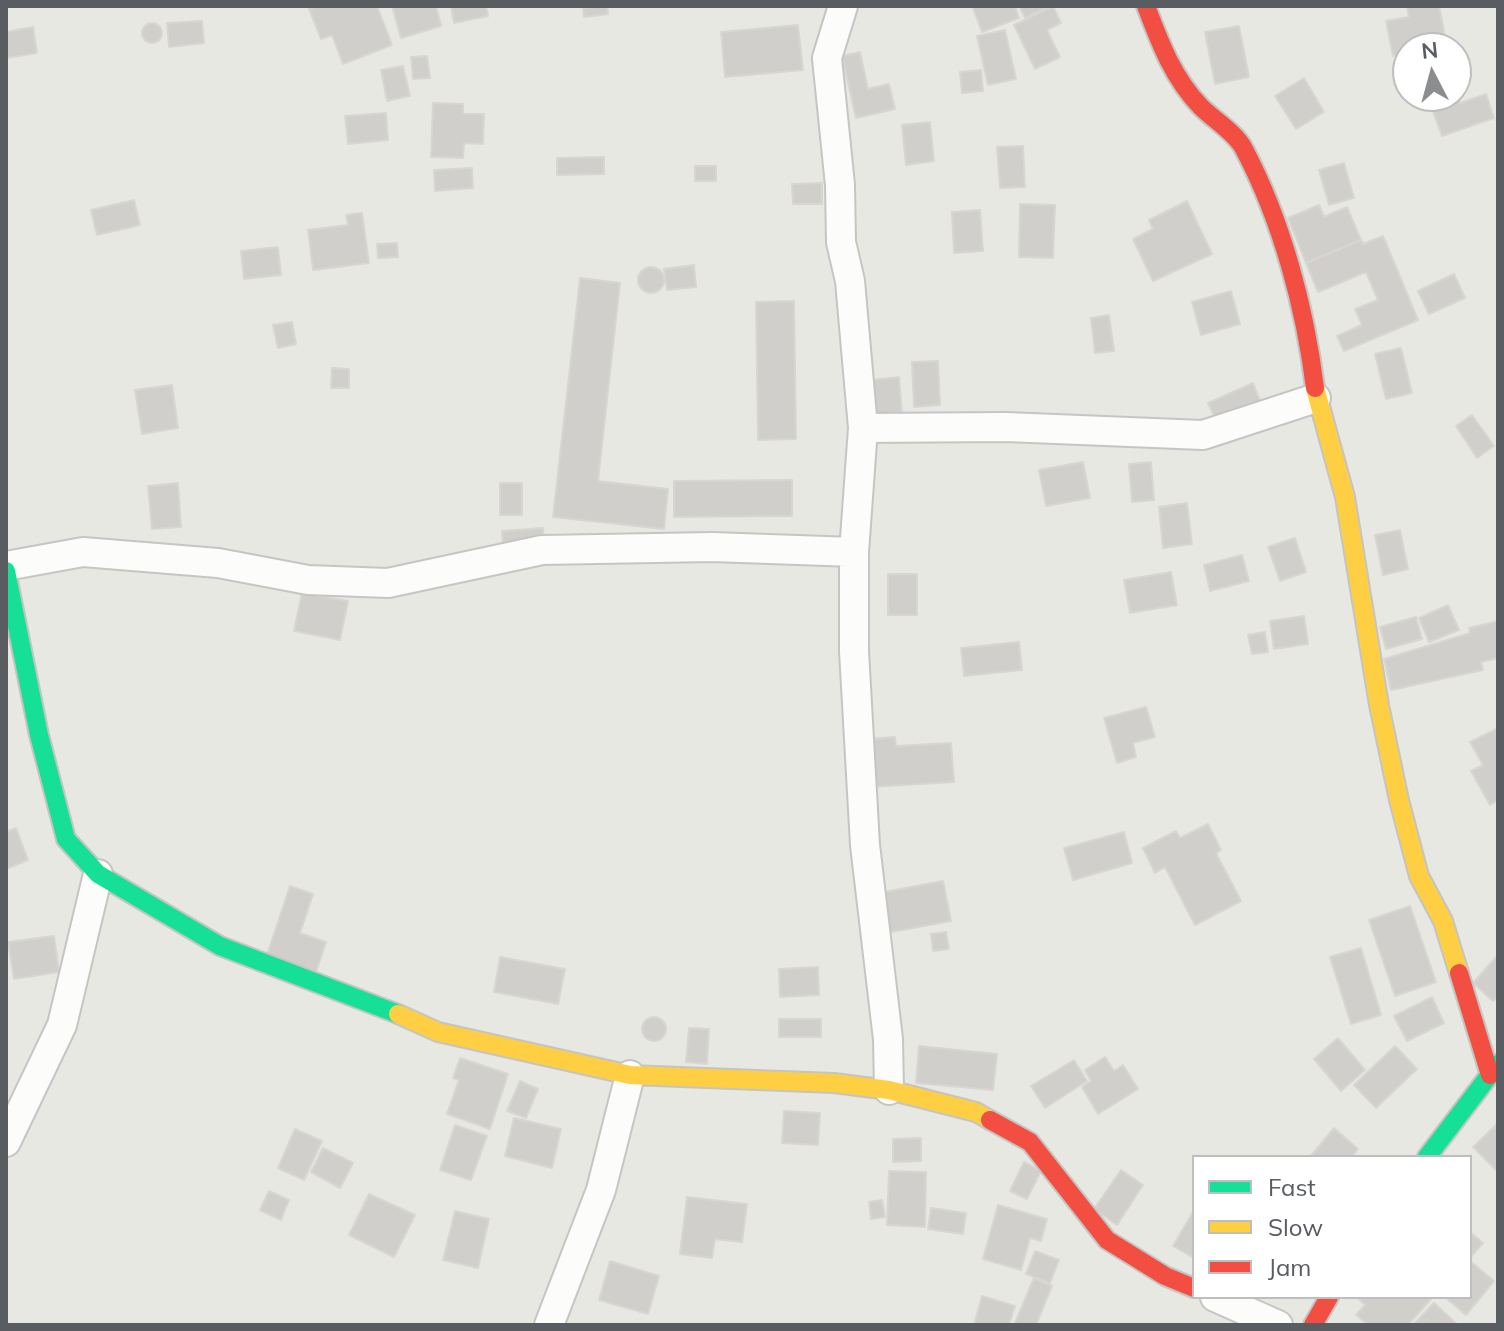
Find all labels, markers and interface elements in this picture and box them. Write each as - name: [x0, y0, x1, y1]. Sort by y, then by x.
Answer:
- north arrow: [1392, 32, 1472, 112]
- text: N: [1420, 35, 1439, 65]
- legend: [1192, 1155, 1472, 1299]
- text: Fast: [1268, 1172, 1316, 1202]
- text: Slow: [1268, 1212, 1323, 1242]
- text: Jam: [1268, 1252, 1311, 1282]

